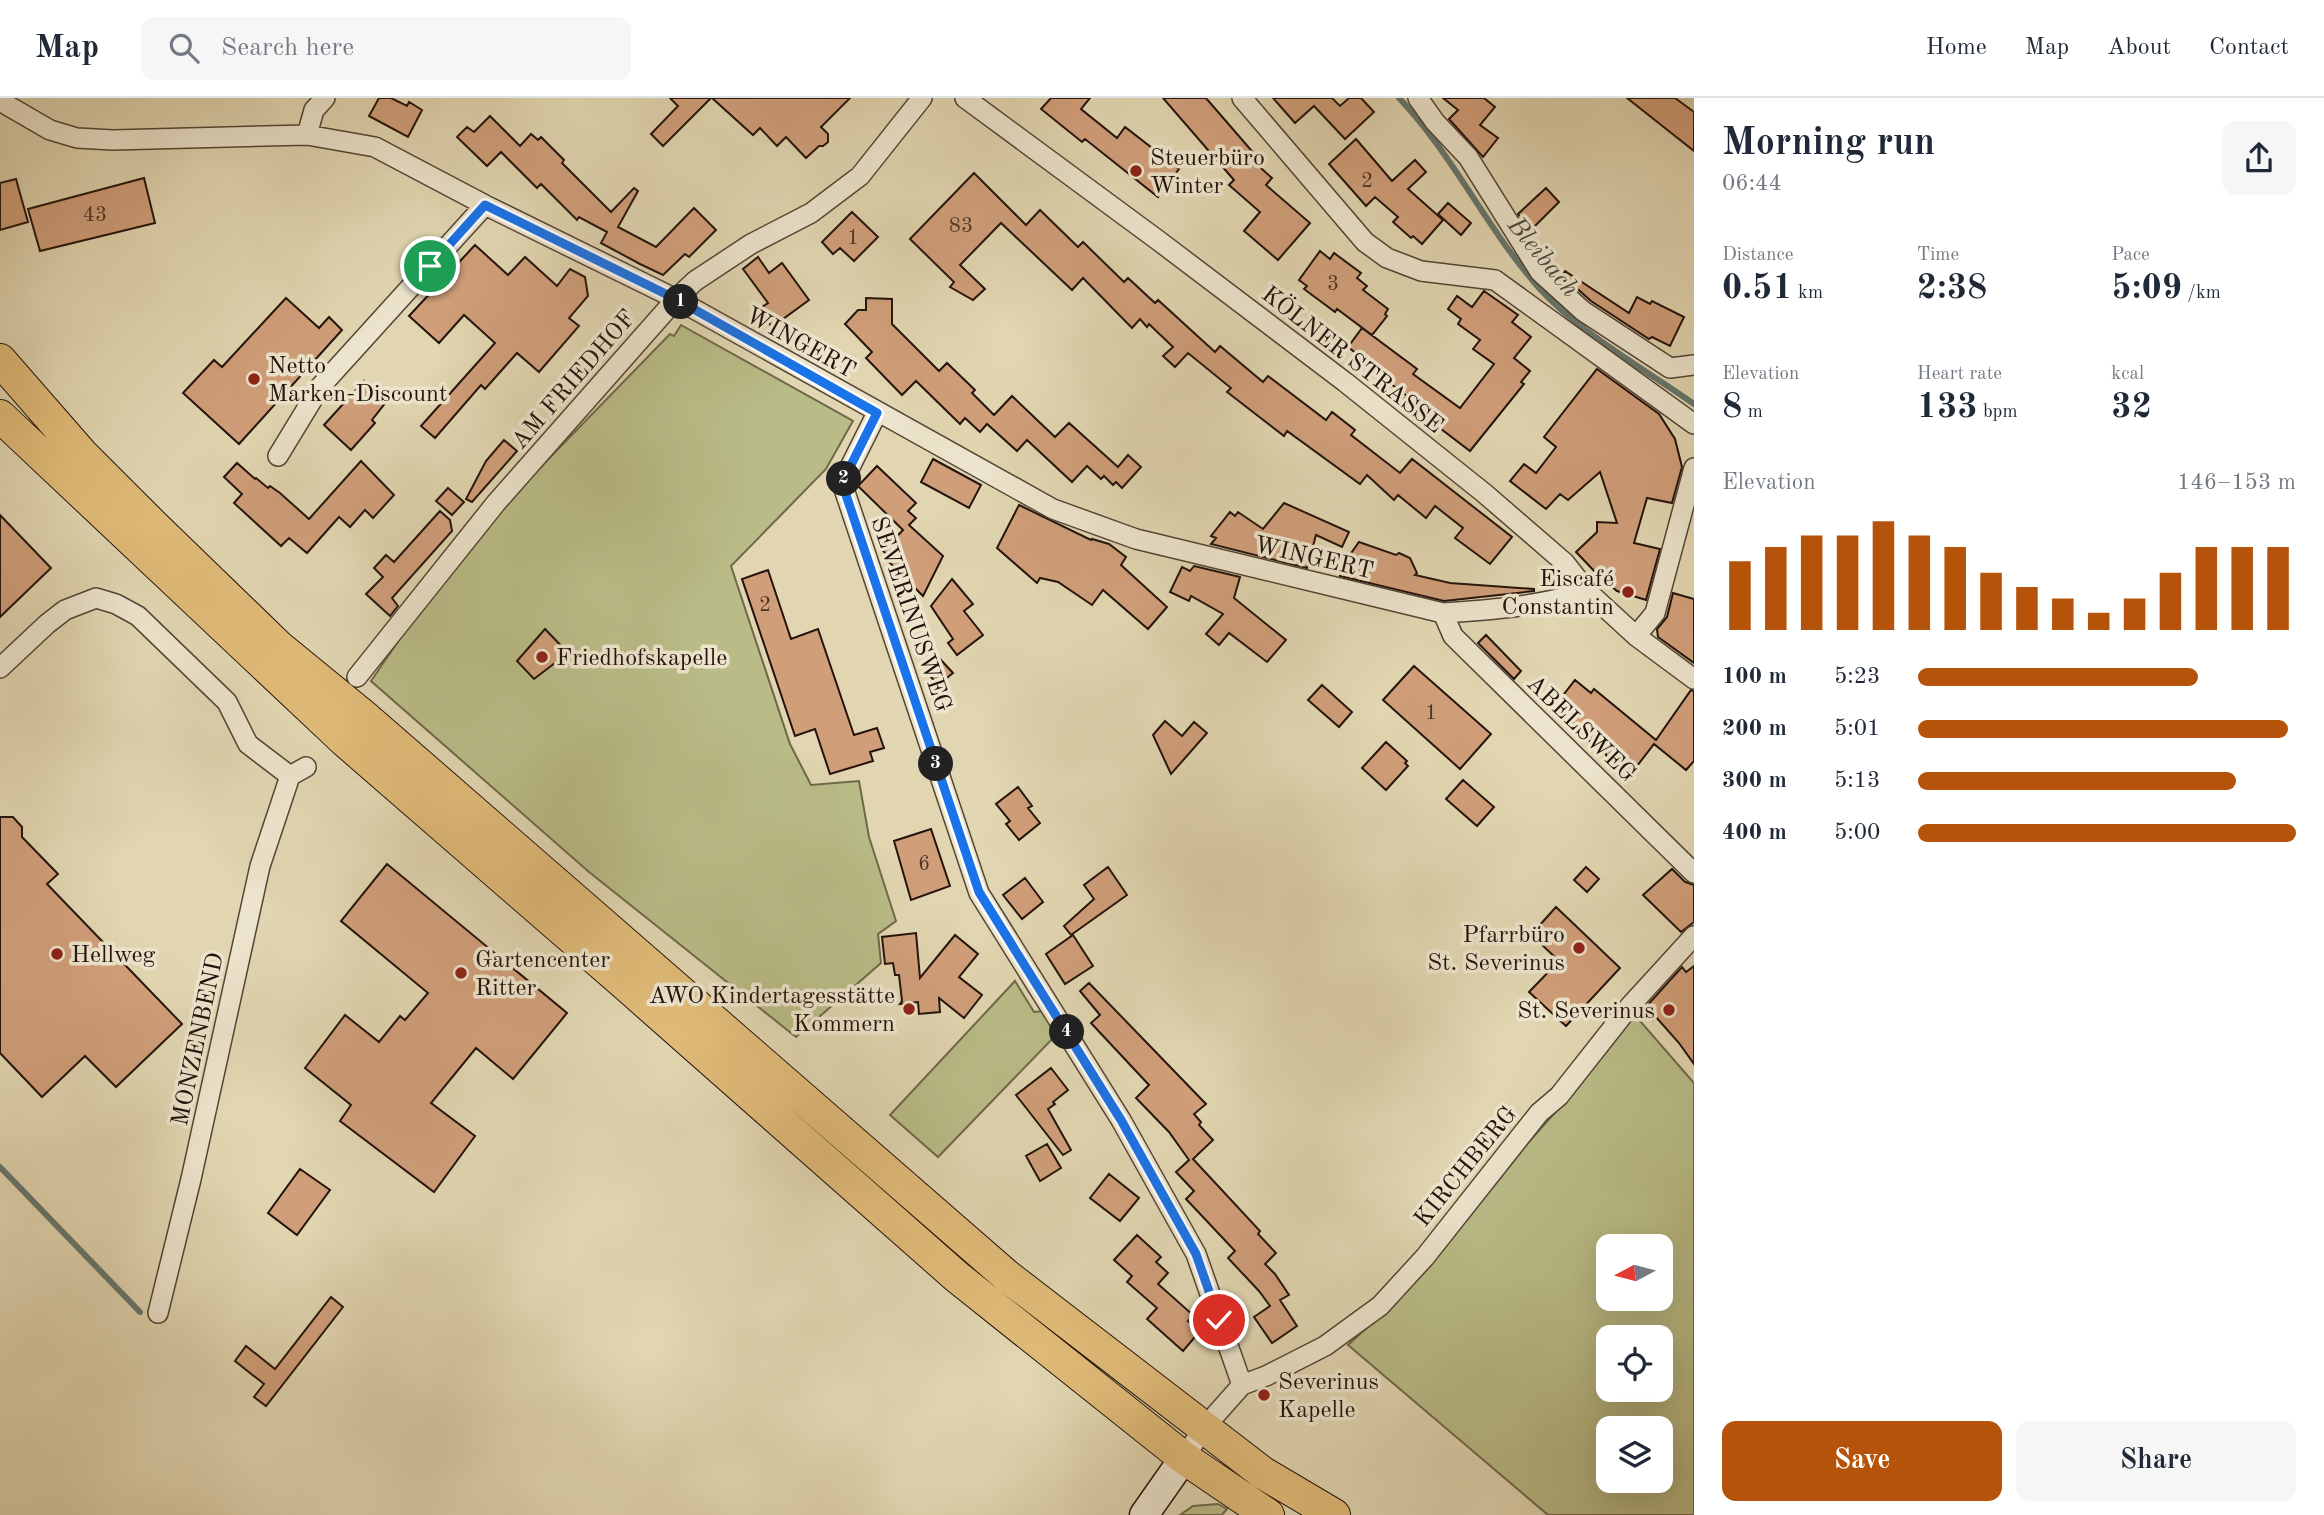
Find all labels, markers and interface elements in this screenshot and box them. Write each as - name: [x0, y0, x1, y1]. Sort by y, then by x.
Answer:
- search box: [141, 17, 631, 80]
- icon: search: [165, 29, 203, 67]
- text: Map: [35, 32, 99, 65]
- text: Search here: [221, 35, 354, 61]
- text: Home: [1926, 36, 1987, 60]
- text: Map: [2025, 36, 2069, 60]
- text: About: [2107, 36, 2171, 60]
- text: Contact: [2209, 36, 2289, 60]
- button: share: [2222, 121, 2296, 195]
- text: Morning run: [1722, 125, 1935, 163]
- place label: Steuerbüro Winter: [1150, 147, 1265, 199]
- marker: Steuerbüro Winter: [1128, 163, 1144, 179]
- house number: 2: [1361, 171, 1373, 192]
- text: 06:44: [1722, 172, 1782, 195]
- house number: 43: [83, 205, 107, 226]
- water label: Bleibach: [1501, 212, 1583, 302]
- house number: 83: [949, 216, 973, 237]
- house number: 1: [847, 228, 859, 249]
- pin: [400, 236, 460, 296]
- text: Distance: [1722, 246, 1794, 265]
- text: Time: [1917, 246, 1959, 265]
- text: Pace: [2111, 246, 2150, 265]
- icon: arrive: [411, 247, 449, 285]
- text: 0.51: [1722, 271, 1793, 306]
- text: 2:38: [1917, 271, 1987, 306]
- text: 5:09: [2111, 271, 2182, 306]
- house number: 3: [1327, 274, 1339, 295]
- street label: KÖLNER STRASSE: [1257, 279, 1449, 439]
- pin: 1: [664, 284, 698, 320]
- text: km: [1793, 284, 1823, 303]
- text: /km: [2182, 284, 2221, 303]
- text: 1: [675, 292, 686, 311]
- street label: WINGERT: [741, 304, 859, 384]
- street label: AM FRIEDHOF: [508, 306, 641, 454]
- place label: Netto Marken-Discount: [268, 355, 447, 407]
- text: Elevation: [1722, 365, 1799, 384]
- text: Heart rate: [1917, 365, 2002, 384]
- text: kcal: [2111, 365, 2144, 384]
- marker: Netto Marken-Discount: [246, 371, 262, 387]
- text: 8: [1722, 390, 1742, 425]
- text: 133: [1917, 390, 1978, 425]
- text: 32: [2111, 390, 2152, 425]
- text: m: [1742, 403, 1763, 422]
- text: bpm: [1978, 403, 2018, 422]
- pin: 2: [826, 462, 862, 496]
- text: 2: [838, 469, 849, 488]
- text: Elevation: [1722, 471, 1816, 494]
- text: 146–153 m: [2177, 471, 2296, 494]
- street label: SEVERINUSWEG: [865, 514, 955, 715]
- street label: WINGERT: [1252, 534, 1376, 584]
- place label: Eiscafé Constantin: [1502, 568, 1614, 620]
- marker: Eiscafé Constantin: [1620, 584, 1636, 600]
- house number: 2: [759, 595, 771, 616]
- place label: Friedhofskapelle: [556, 647, 727, 671]
- marker: Friedhofskapelle: [534, 649, 550, 665]
- text: 100 m: [1722, 665, 1787, 688]
- text: 5:23: [1834, 665, 1880, 688]
- street label: ABELSWEG: [1521, 672, 1640, 787]
- house number: 1: [1425, 703, 1437, 724]
- text: 200 m: [1722, 717, 1787, 740]
- text: 5:01: [1834, 717, 1880, 740]
- pin: 3: [918, 746, 954, 782]
- text: 3: [930, 754, 941, 773]
- text: 300 m: [1722, 769, 1787, 792]
- text: 5:13: [1834, 769, 1880, 792]
- text: 400 m: [1722, 821, 1787, 844]
- text: 5:00: [1834, 821, 1880, 844]
- house number: 6: [918, 854, 930, 875]
- place label: Pfarrbüro St. Severinus: [1427, 924, 1565, 976]
- marker: Pfarrbüro St. Severinus: [1571, 940, 1587, 956]
- place label: Hellweg: [71, 944, 155, 968]
- marker: Hellweg: [49, 946, 65, 962]
- place label: Gartencenter Ritter: [475, 949, 610, 1001]
- street label: MONZENBEND: [169, 951, 229, 1128]
- marker: Gartencenter Ritter: [453, 965, 469, 981]
- place label: AWO Kindertagesstätte Kommern: [649, 985, 895, 1037]
- place label: St. Severinus: [1517, 1000, 1655, 1024]
- marker: AWO Kindertagesstätte Kommern: [901, 1001, 917, 1017]
- marker: St. Severinus: [1661, 1002, 1677, 1018]
- pin: 4: [1050, 1014, 1084, 1049]
- text: 4: [1061, 1022, 1072, 1041]
- street label: KIRCHBERG: [1411, 1102, 1522, 1232]
- north arrow: [1596, 1234, 1673, 1311]
- map controls: [1596, 1234, 1673, 1493]
- pin: [1189, 1290, 1249, 1350]
- icon: check: [1200, 1301, 1238, 1339]
- button: locate: [1596, 1325, 1673, 1402]
- place label: Severinus Kapelle: [1278, 1371, 1379, 1423]
- marker: Severinus Kapelle: [1256, 1387, 1272, 1403]
- button: layers: [1596, 1416, 1673, 1493]
- button: Save: [1722, 1421, 2002, 1501]
- button: Share: [2016, 1421, 2296, 1501]

